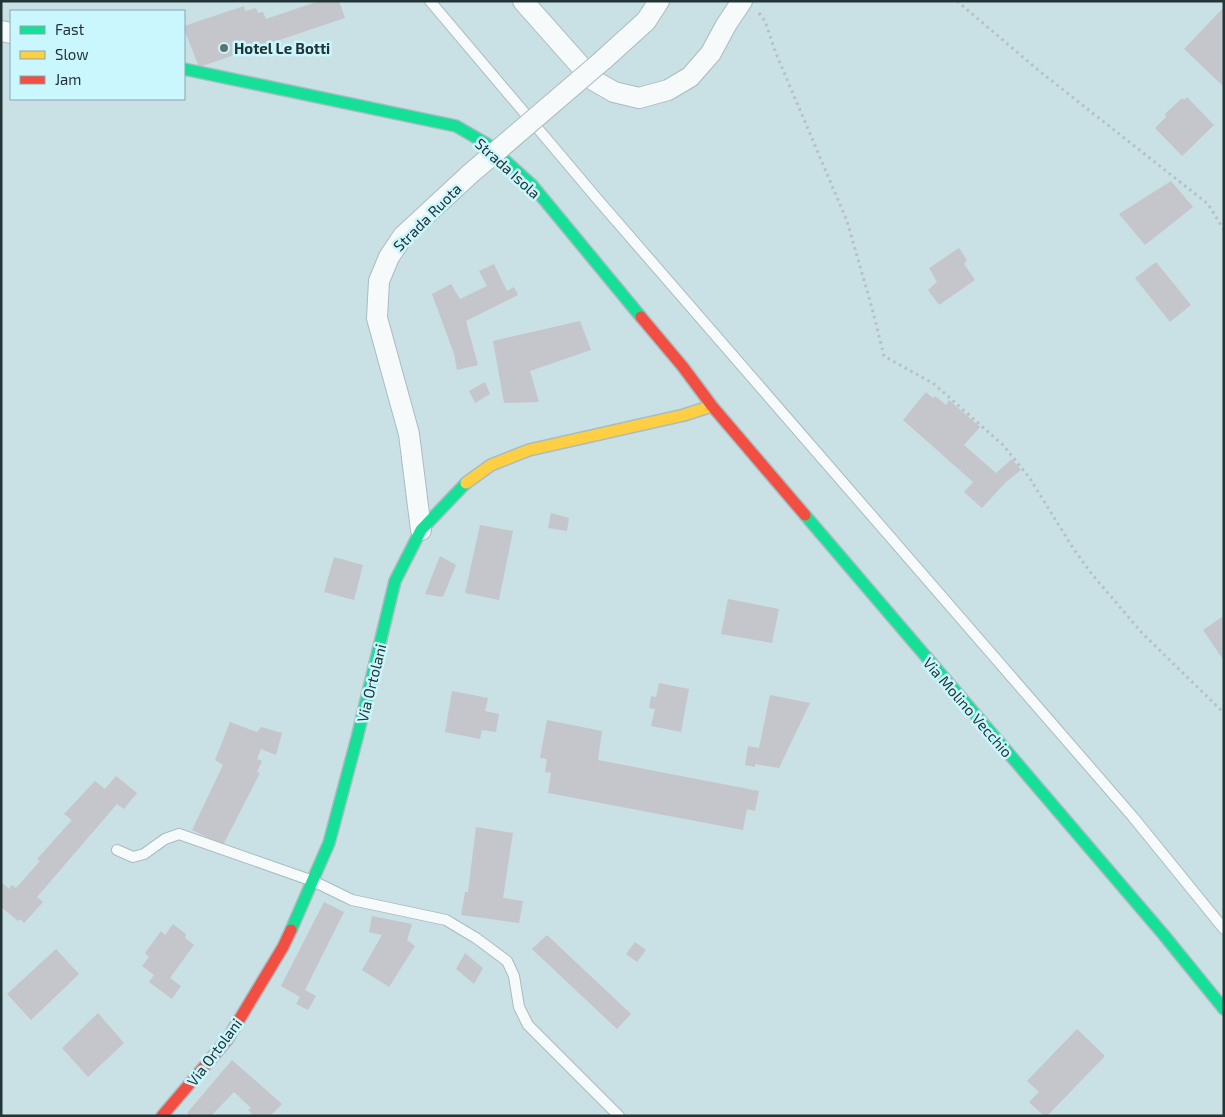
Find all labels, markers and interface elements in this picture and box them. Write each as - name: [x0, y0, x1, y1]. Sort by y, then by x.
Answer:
- legend: [10, 10, 185, 100]
- text: Fast: [55, 20, 85, 38]
- place label: Hotel Le Botti: [234, 39, 330, 57]
- marker: Hotel Le Botti: [218, 42, 230, 54]
- text: Slow: [55, 45, 89, 63]
- text: Jam: [55, 70, 81, 88]
- street label: Strada Isola: [472, 134, 544, 202]
- street label: Strada Ruota: [389, 179, 465, 255]
- street label: Via Ortolani: [353, 642, 389, 724]
- street label: Via Molino Vecchio: [920, 653, 1016, 761]
- street label: Via Ortolani: [183, 1015, 245, 1089]

